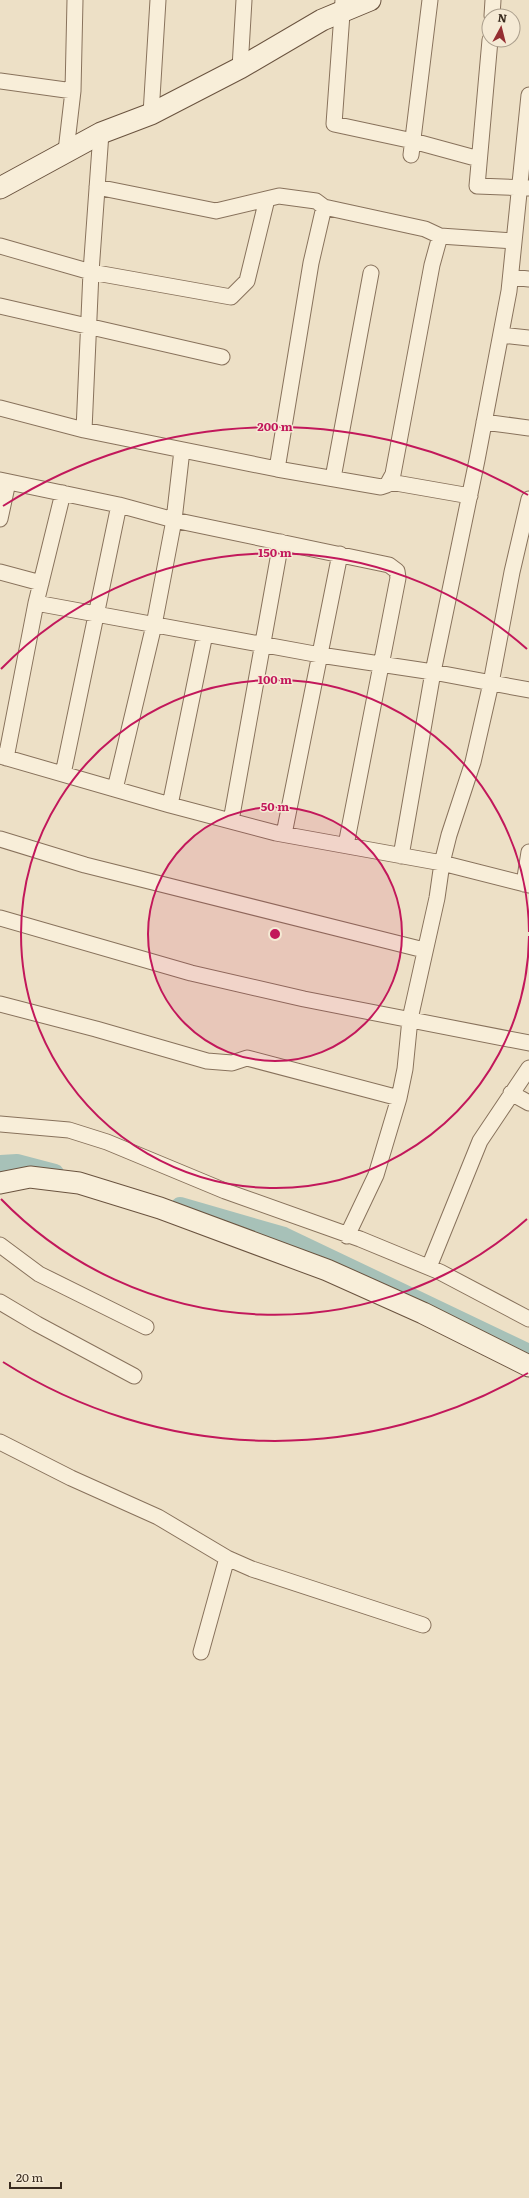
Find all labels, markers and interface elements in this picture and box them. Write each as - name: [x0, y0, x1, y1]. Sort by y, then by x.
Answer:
- north arrow: [481, 8, 521, 48]
- text: N: [497, 9, 508, 26]
- text: 200 m: [257, 417, 293, 435]
- text: 150 m: [258, 543, 292, 561]
- text: 100 m: [258, 670, 292, 688]
- text: 50 m: [261, 797, 289, 815]
- centre of rings: [268, 927, 282, 941]
- scale bar: [10, 2164, 61, 2190]
- text: 20 m: [16, 2168, 43, 2186]

